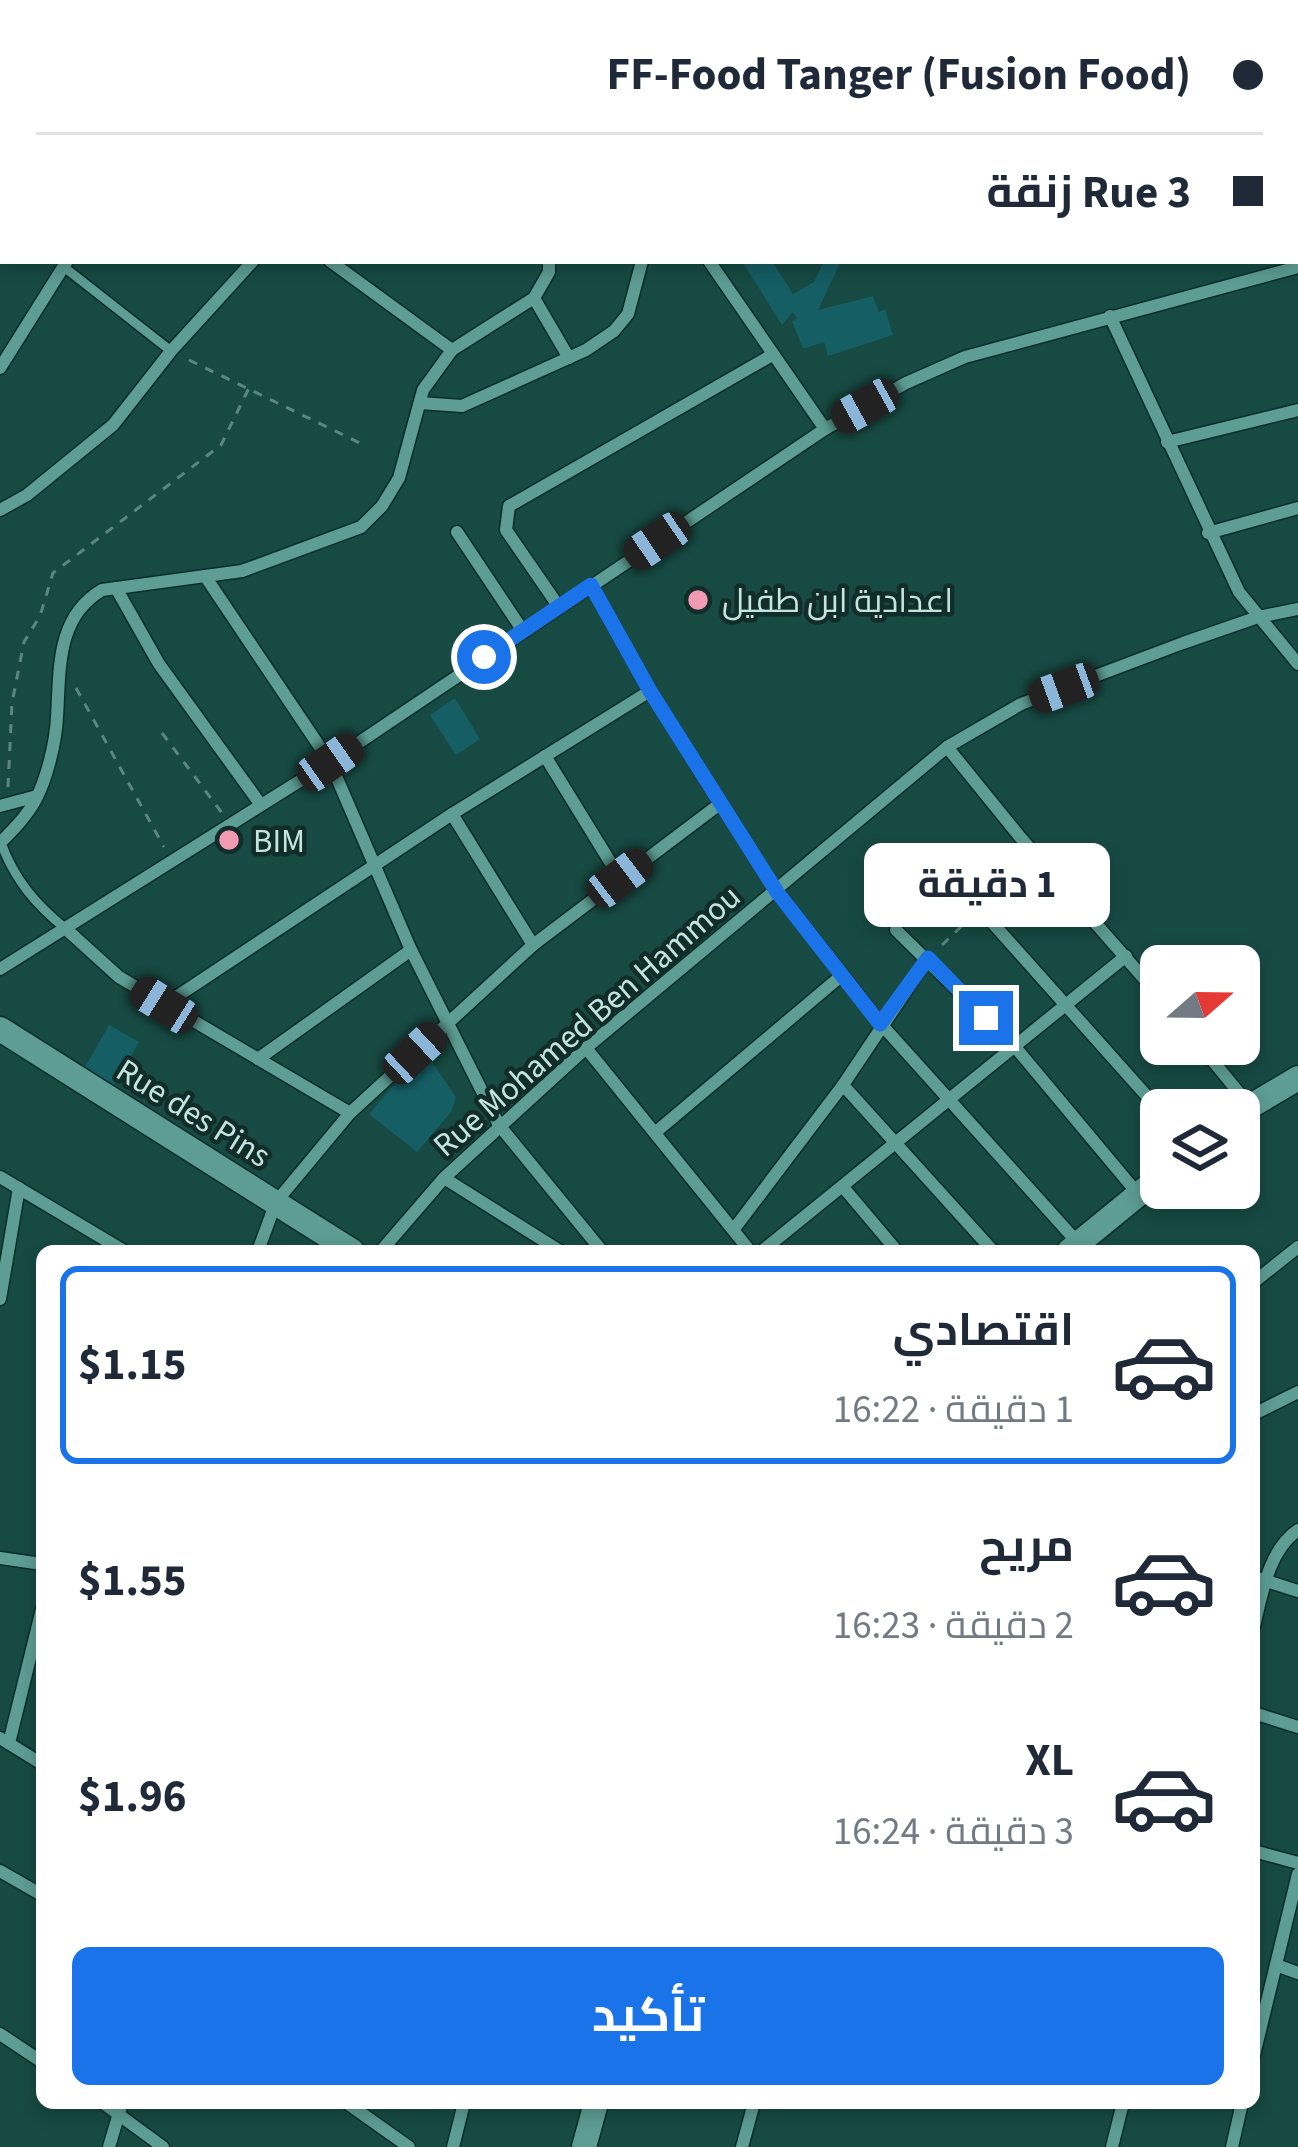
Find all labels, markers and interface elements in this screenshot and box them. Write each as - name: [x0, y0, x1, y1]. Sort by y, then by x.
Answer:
- text: FF-Food Tanger (Fusion Food): [607, 43, 1191, 107]
- text: Rue 3 زنقة: [986, 161, 1191, 225]
- car: [825, 373, 905, 439]
- car: [617, 506, 697, 576]
- place label: اعدادية ابن طفيل: [722, 578, 953, 625]
- marker: اعدادية ابن طفيل: [685, 587, 711, 613]
- route start: [457, 630, 511, 684]
- car: [1024, 659, 1104, 717]
- car: [290, 727, 370, 797]
- place label: BIM: [253, 818, 305, 865]
- marker: BIM: [216, 827, 242, 853]
- car: [580, 842, 660, 914]
- callout: 1 دقيقة: [863, 844, 1109, 928]
- text: 1 دقيقة: [918, 857, 1056, 913]
- street label: Rue Mohamed Ben Hammou: [423, 874, 751, 1168]
- north arrow: [1140, 945, 1260, 1065]
- map controls: [1140, 945, 1260, 1209]
- car: [124, 971, 204, 1039]
- route end: [959, 991, 1013, 1045]
- car: [376, 1015, 454, 1091]
- street label: Rue des Pins: [107, 1047, 279, 1179]
- button: layers: [1140, 1089, 1260, 1209]
- text: اقتصادي: [893, 1299, 1074, 1363]
- icon: car: [1110, 1311, 1218, 1419]
- text: $1.15: [78, 1333, 187, 1397]
- text: 1 دقيقة · 16:22: [833, 1382, 1074, 1438]
- text: مريح: [979, 1515, 1074, 1579]
- icon: car: [1110, 1527, 1218, 1635]
- text: $1.55: [78, 1549, 187, 1613]
- text: 2 دقيقة · 16:23: [833, 1598, 1074, 1654]
- text: XL: [1025, 1729, 1074, 1793]
- icon: car: [1110, 1743, 1218, 1851]
- text: $1.96: [78, 1765, 187, 1829]
- text: 3 دقيقة · 16:24: [833, 1804, 1074, 1860]
- button: تأكيد: [72, 1947, 1224, 2085]

